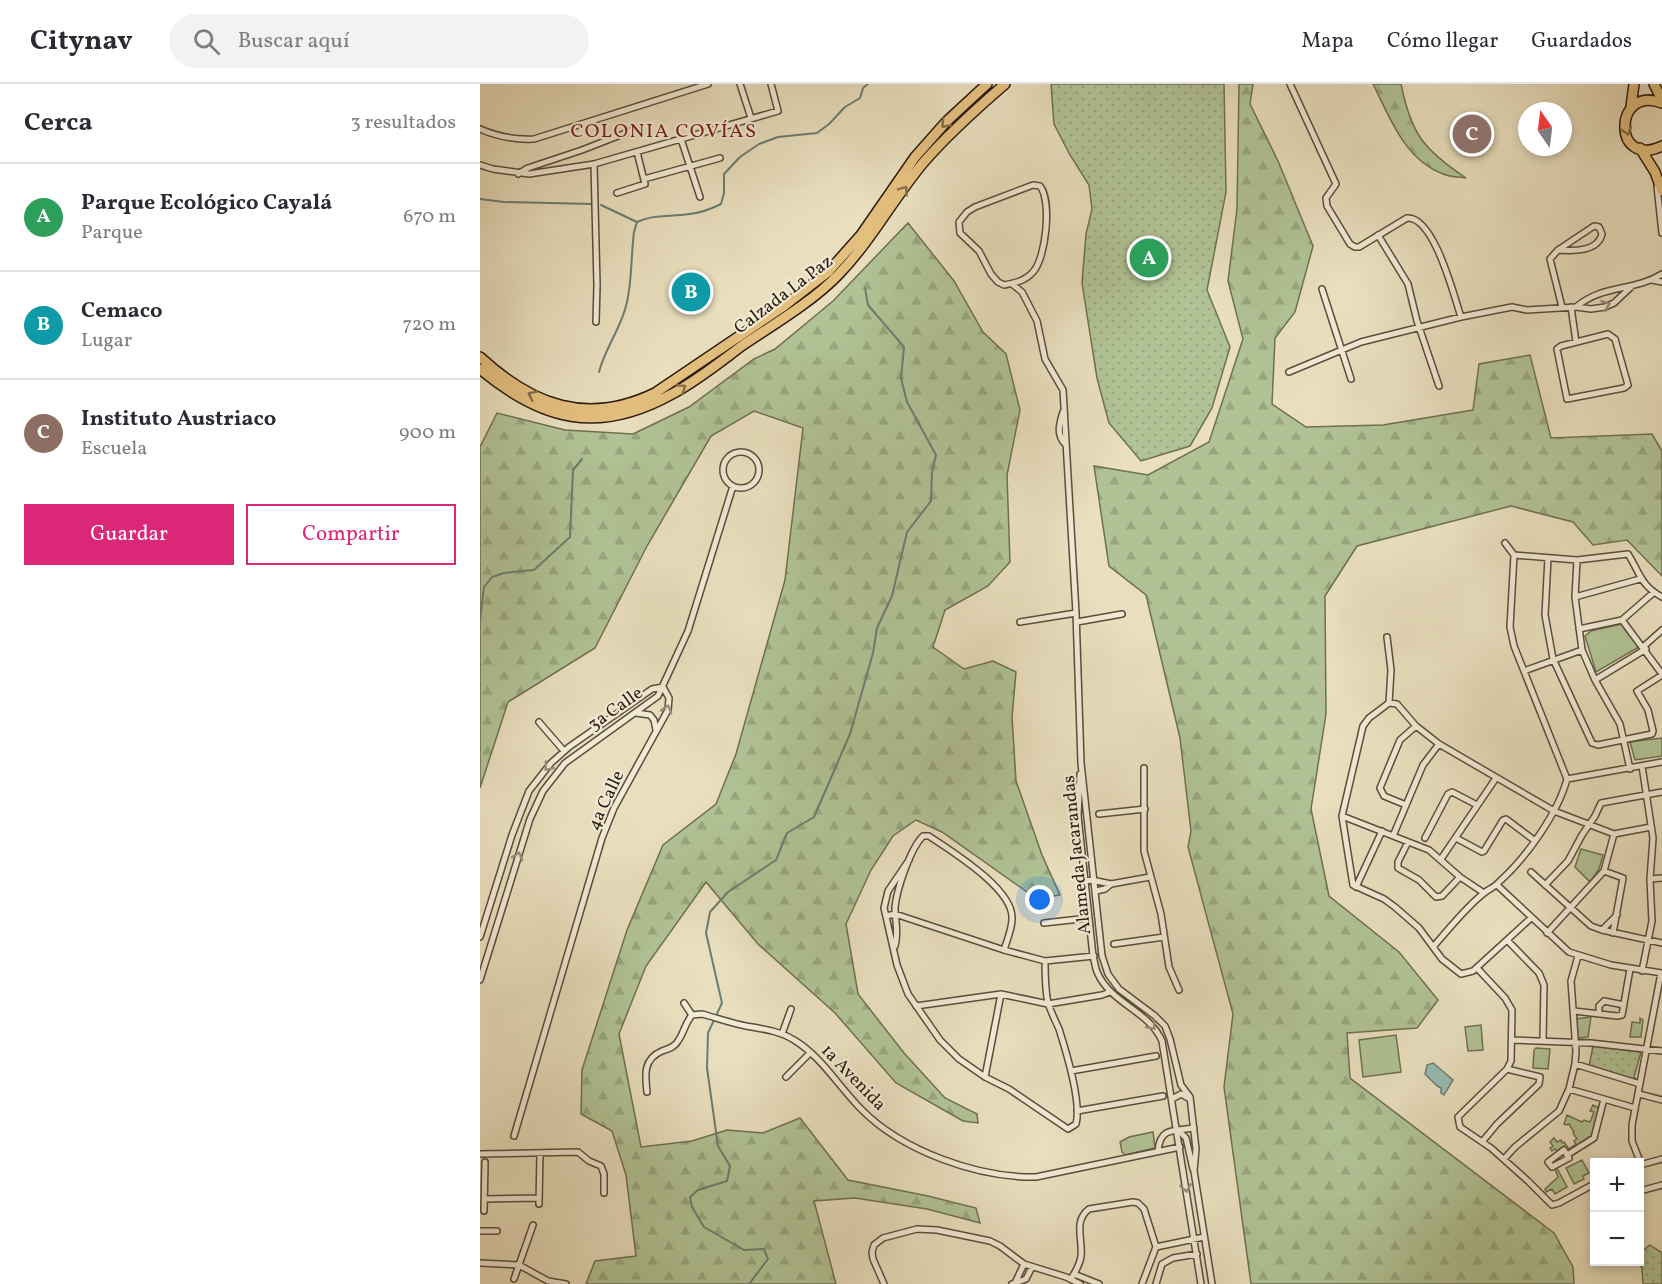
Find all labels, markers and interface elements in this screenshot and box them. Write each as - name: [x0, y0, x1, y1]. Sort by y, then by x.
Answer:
- search box: [169, 14, 589, 68]
- text: Citynav: [30, 22, 133, 61]
- icon: search: [190, 25, 223, 58]
- text: Buscar aquí: [238, 26, 350, 57]
- text: Mapa: [1301, 27, 1354, 56]
- text: Cómo llegar: [1387, 27, 1498, 56]
- text: Guardados: [1531, 27, 1632, 56]
- north arrow: [1518, 102, 1572, 156]
- text: Cerca: [24, 105, 93, 141]
- text: 3 resultados: [351, 109, 456, 137]
- pin: C: [1452, 112, 1492, 156]
- one-way arrow: [941, 117, 952, 128]
- district label: COLONIA COVÍAS: [571, 118, 757, 146]
- one-way arrow: [1620, 126, 1632, 136]
- one-way arrow: [897, 186, 908, 197]
- text: Parque Ecológico Cayalá: [81, 188, 332, 219]
- text: A: [36, 203, 51, 231]
- text: 670 m: [403, 203, 456, 231]
- text: Parque: [81, 219, 143, 247]
- pin: A: [1130, 236, 1168, 280]
- street label: Calzada La Paz: [729, 250, 839, 341]
- pin: B: [672, 270, 710, 314]
- text: Cemaco: [81, 296, 163, 327]
- one-way arrow: [1600, 300, 1611, 312]
- text: B: [37, 311, 50, 339]
- text: 720 m: [402, 311, 456, 339]
- text: Lugar: [81, 327, 132, 355]
- one-way arrow: [675, 384, 686, 395]
- one-way arrow: [528, 390, 539, 402]
- text: Instituto Austriaco: [81, 404, 276, 435]
- text: C: [37, 419, 50, 447]
- text: 900 m: [399, 419, 456, 447]
- text: Escuela: [81, 435, 147, 463]
- button: Guardar: [24, 504, 234, 565]
- button: Compartir: [246, 504, 456, 565]
- street label: 3a Calle: [583, 681, 648, 737]
- one-way arrow: [659, 704, 672, 714]
- one-way arrow: [544, 760, 555, 771]
- street label: 4a Calle: [582, 767, 631, 835]
- street label: Alameda Jacarandas: [1057, 774, 1098, 936]
- one-way arrow: [511, 851, 524, 862]
- your location: [1025, 885, 1054, 914]
- one-way arrow: [1145, 1019, 1156, 1030]
- street label: 1a Avenida: [815, 1039, 891, 1117]
- map controls: [1590, 1158, 1644, 1266]
- button: +: [1590, 1158, 1644, 1212]
- one-way arrow: [1179, 1182, 1192, 1192]
- button: −: [1590, 1212, 1644, 1266]

